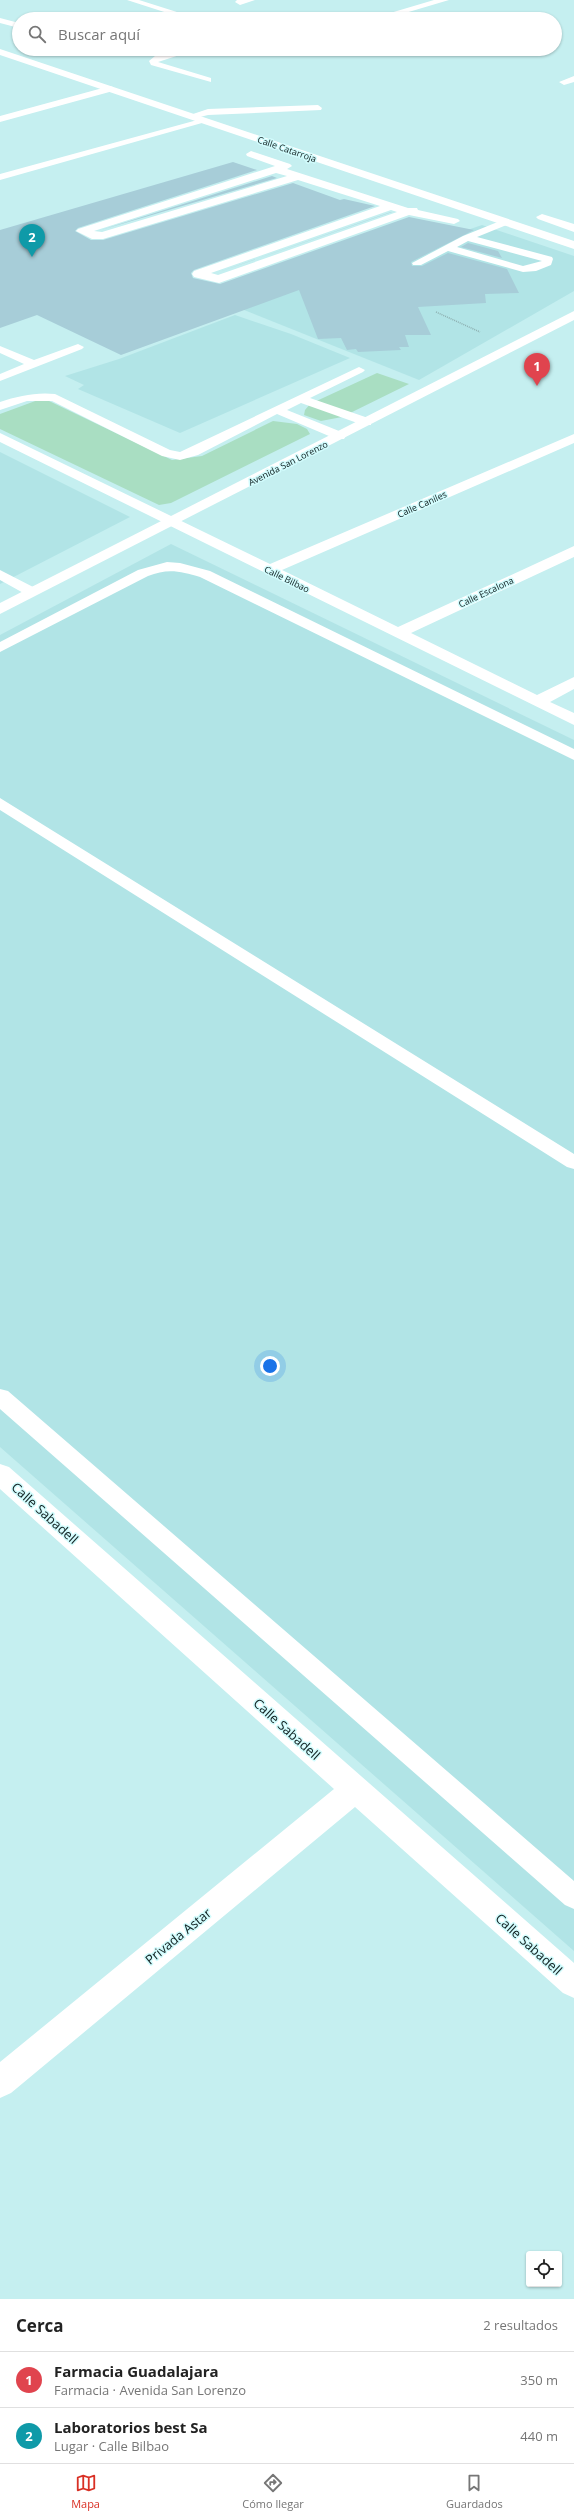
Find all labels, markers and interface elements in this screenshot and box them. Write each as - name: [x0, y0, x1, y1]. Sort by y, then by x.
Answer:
- search box: [12, 12, 562, 56]
- icon: search: [26, 23, 48, 45]
- text: Buscar aquí: [58, 24, 140, 44]
- street label: Calle Catarroja: [256, 133, 318, 165]
- pin: 2: [19, 224, 45, 257]
- pin: 1: [524, 353, 550, 386]
- street label: Avenida San Lorenzo: [246, 437, 330, 489]
- street label: Calle Caniles: [395, 487, 449, 521]
- street label: Calle Bilbao: [262, 562, 312, 596]
- street label: Calle Escalona: [456, 574, 516, 610]
- your location: [260, 1356, 280, 1376]
- street label: Calle Sabadell: [8, 1478, 82, 1548]
- street label: Calle Sabadell: [250, 1694, 324, 1764]
- street label: Privada Astar: [141, 1903, 215, 1968]
- street label: Calle Sabadell: [492, 1909, 566, 1979]
- map controls: [526, 2251, 562, 2287]
- button: locate: [526, 2251, 562, 2287]
- text: Cerca: [16, 2314, 64, 2337]
- text: 2 resultados: [483, 2316, 558, 2334]
- text: Farmacia Guadalajara: [54, 2361, 219, 2381]
- text: 1: [25, 2371, 33, 2389]
- text: 350 m: [520, 2371, 558, 2389]
- text: Farmacia · Avenida San Lorenzo: [54, 2381, 246, 2399]
- text: Laboratorios best Sa: [54, 2417, 208, 2437]
- text: 2: [25, 2427, 33, 2445]
- text: 440 m: [520, 2427, 558, 2445]
- text: Lugar · Calle Bilbao: [54, 2437, 169, 2455]
- tab: Mapa: [71, 2472, 100, 2511]
- tab: Cómo llegar: [242, 2472, 304, 2511]
- tab: Guardados: [446, 2472, 503, 2511]

